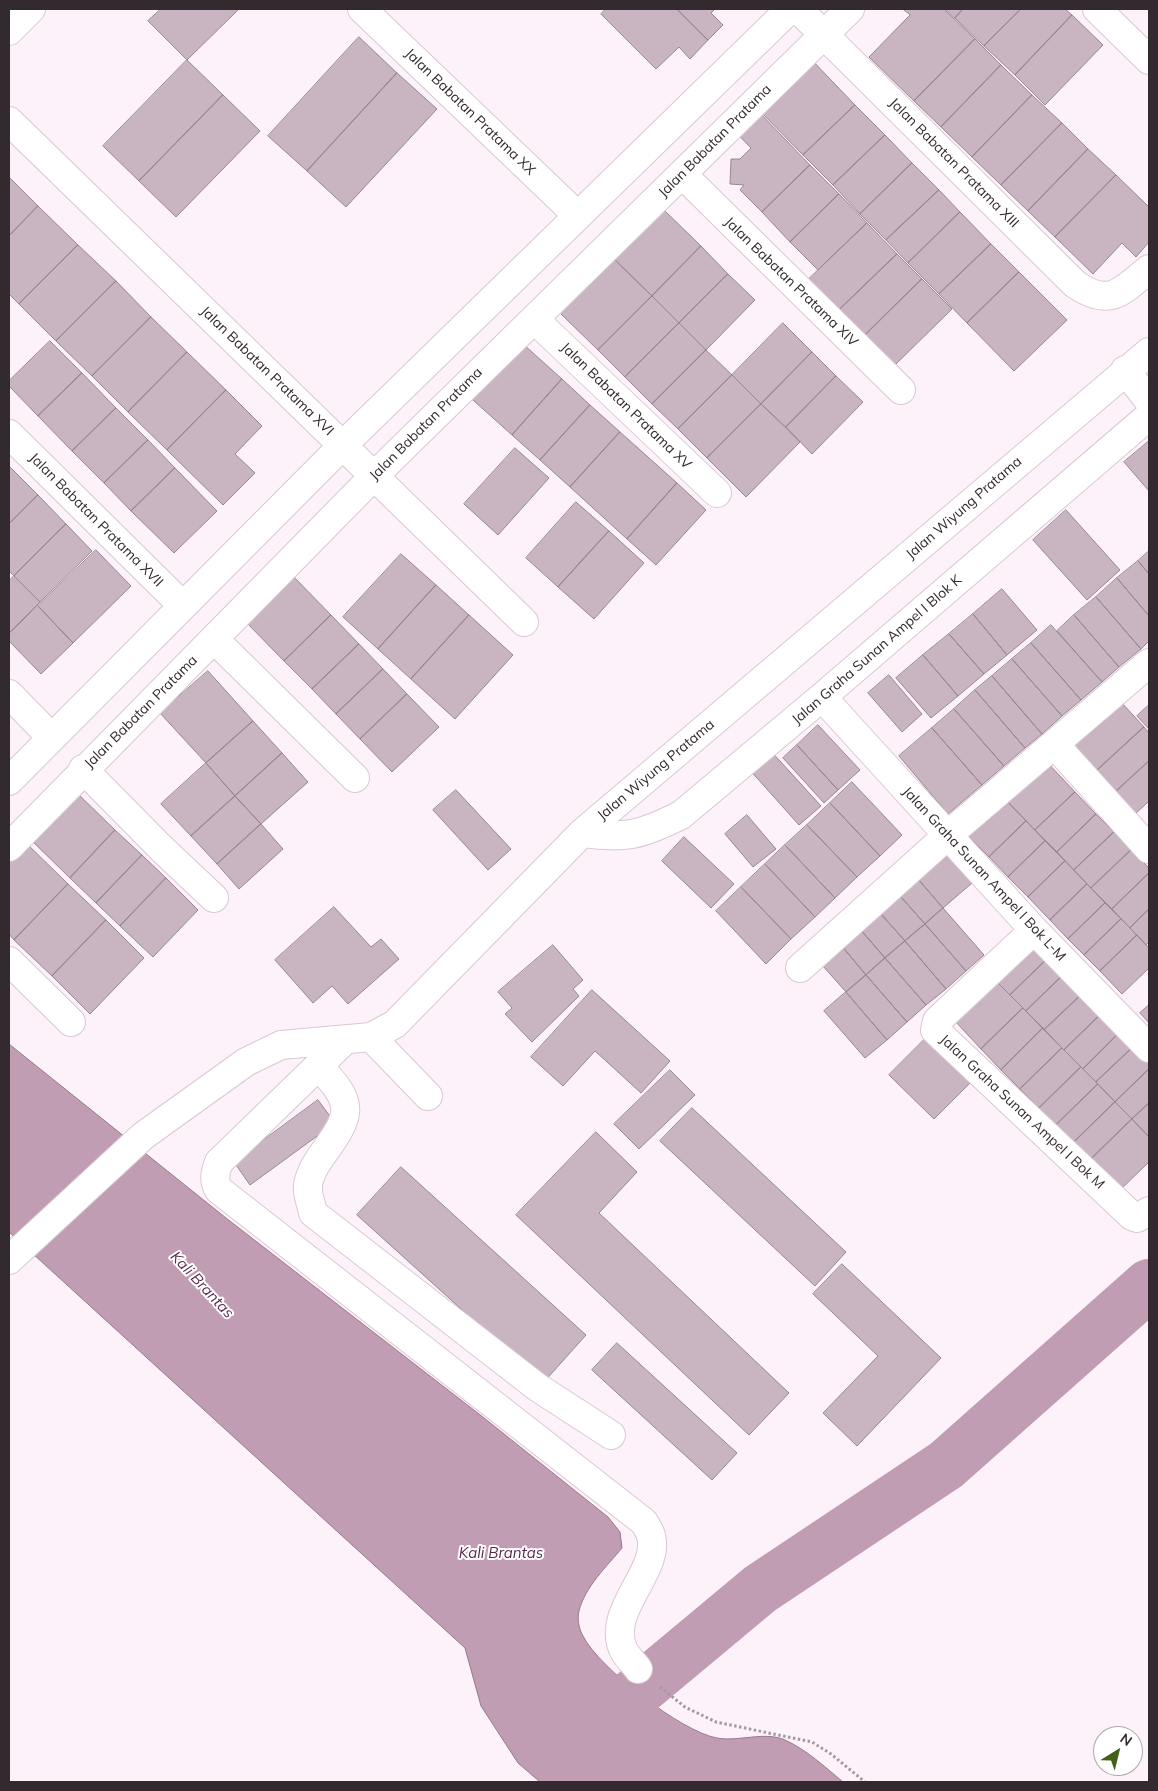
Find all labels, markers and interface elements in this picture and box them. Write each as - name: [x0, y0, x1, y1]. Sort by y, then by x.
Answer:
- street label: Jalan Babatan Pratama XX: [401, 45, 539, 179]
- street label: Jalan Babatan Pratama: [655, 81, 775, 201]
- street label: Jalan Babatan Pratama XIII: [886, 95, 1022, 231]
- street label: Jalan Babatan Pratama XIV: [721, 214, 861, 350]
- street label: Jalan Babatan Pratama XVI: [197, 303, 337, 439]
- street label: Jalan Babatan Pratama XV: [557, 339, 695, 473]
- street label: Jalan Babatan Pratama: [366, 364, 486, 484]
- street label: Jalan Babatan Pratama XVII: [26, 450, 166, 590]
- street label: Jalan Wiyung Pratama: [903, 453, 1025, 563]
- street label: Jalan Graha Sunan Ampel I Blok K: [789, 572, 965, 728]
- street label: Jalan Babatan Pratama: [81, 652, 201, 772]
- street label: Jalan Wiyung Pratama: [594, 716, 718, 824]
- street label: Jalan Graha Sunan Ampel I Bok L-M: [899, 783, 1069, 965]
- street label: Jalan Graha Sunan Ampel I Bok M: [936, 1031, 1108, 1193]
- water label: Kali Brantas: [167, 1248, 237, 1322]
- water label: Kali Brantas: [459, 1544, 543, 1562]
- north arrow: [1093, 1726, 1143, 1776]
- text: N: [1117, 1729, 1136, 1750]

